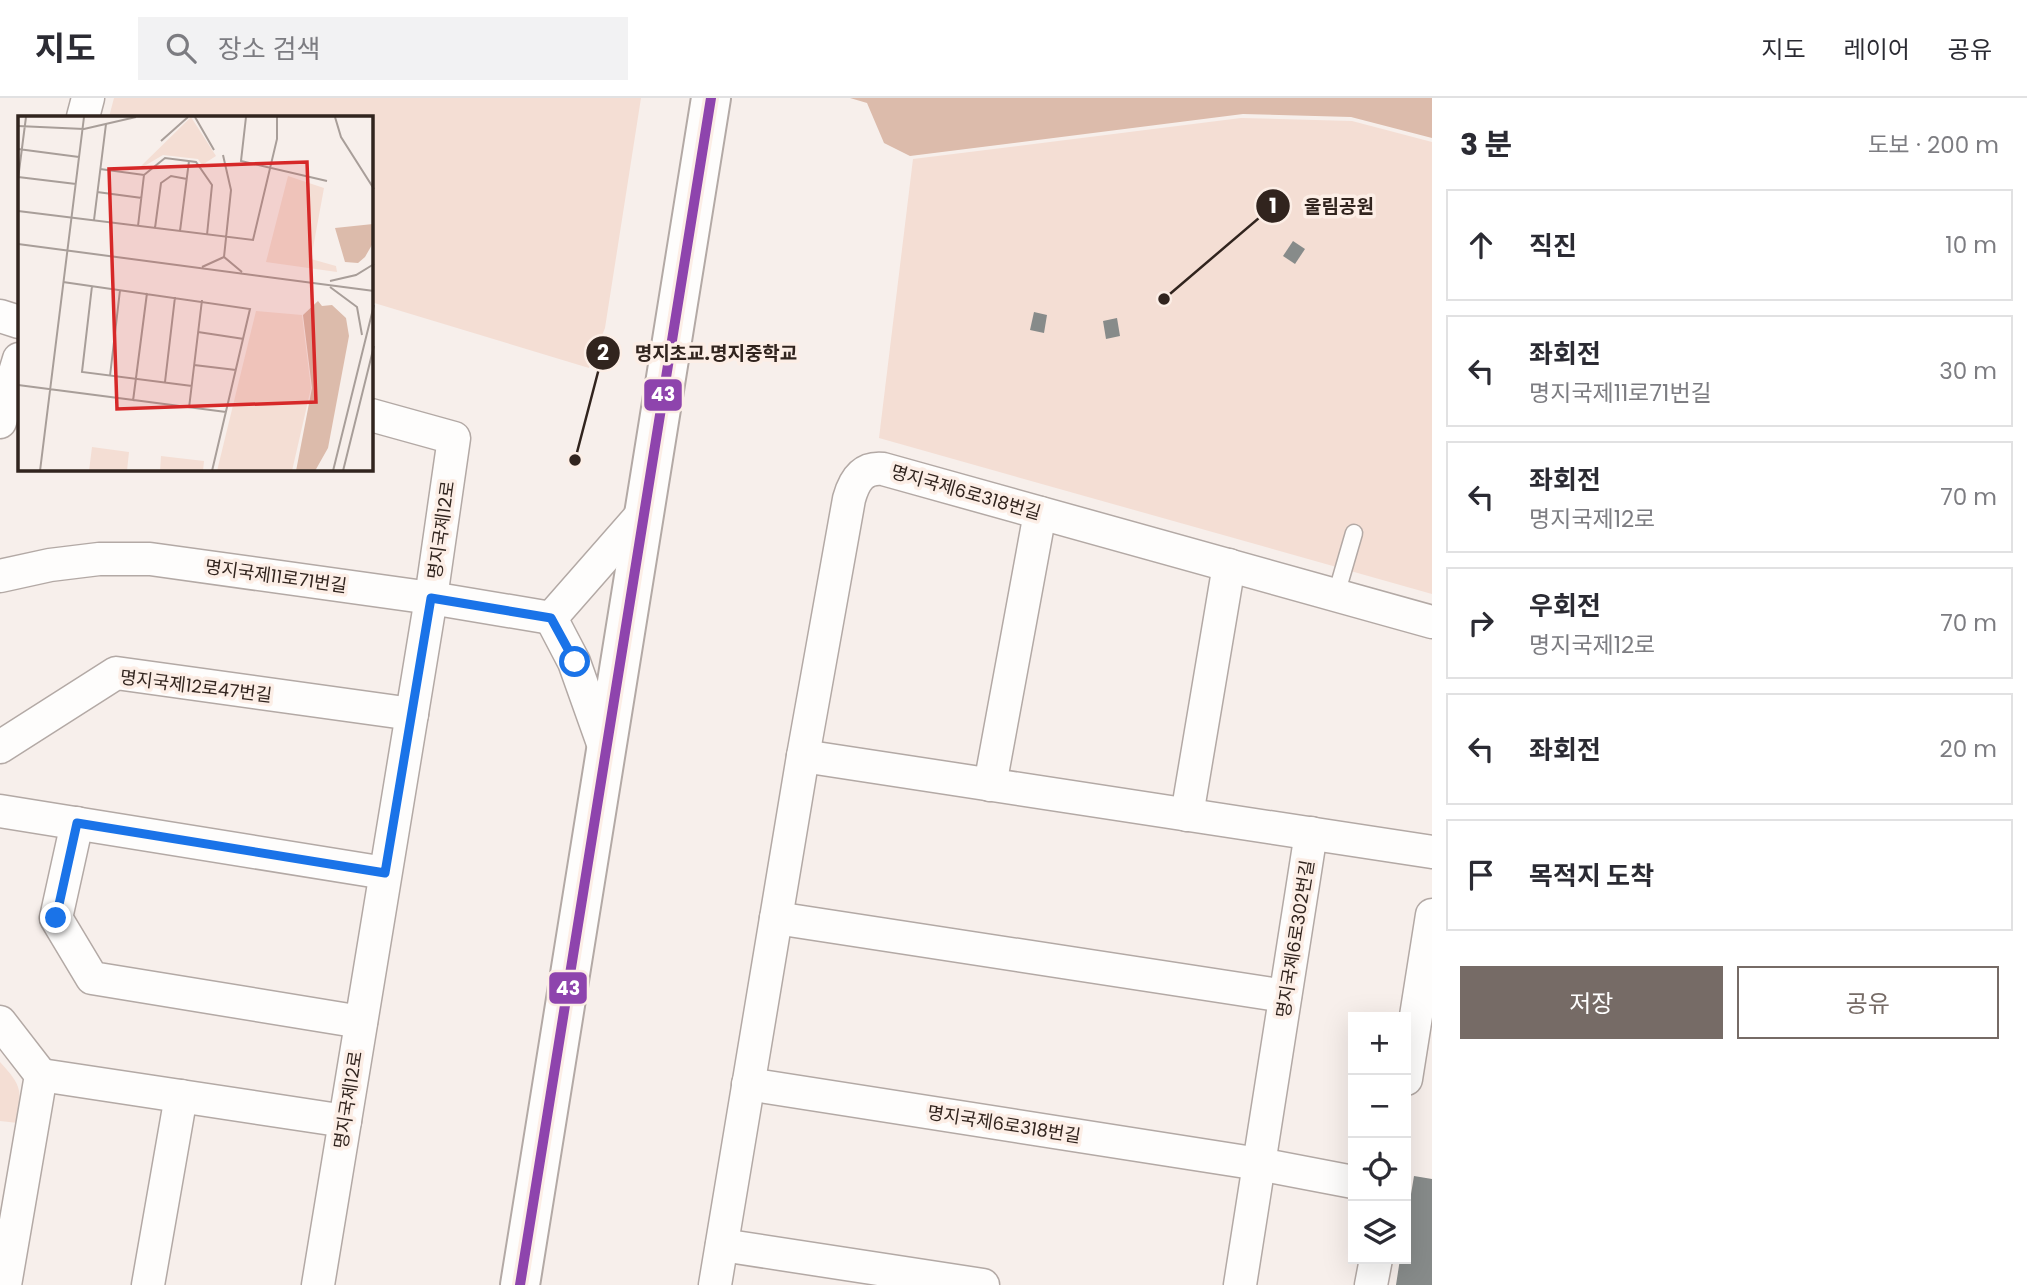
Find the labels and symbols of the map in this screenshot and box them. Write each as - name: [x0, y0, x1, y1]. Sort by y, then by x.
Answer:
- inset map: [18, 116, 373, 471]
- callout: 울림공원: [1255, 186, 1388, 226]
- text: 1: [1269, 191, 1277, 220]
- text: 울림공원: [1304, 193, 1374, 220]
- callout: 명지초교.명지중학교: [586, 333, 812, 373]
- text: 2: [597, 338, 609, 367]
- text: 명지초교.명지중학교: [635, 340, 797, 367]
- line badge: 43: [643, 378, 683, 412]
- text: 43: [651, 381, 675, 408]
- street label: 명지국제6로318번길: [888, 459, 1044, 525]
- street label: 명지국제12로: [422, 479, 460, 581]
- street label: 명지국제11로71번길: [203, 554, 349, 598]
- route start: [559, 646, 590, 677]
- street label: 명지국제12로47번길: [118, 664, 274, 708]
- street label: 명지국제6로302번길: [1270, 858, 1320, 1020]
- route end: [40, 902, 71, 933]
- line badge: 43: [548, 971, 588, 1005]
- text: 43: [556, 975, 580, 1002]
- street label: 명지국제12로: [328, 1049, 368, 1151]
- street label: 명지국제6로318번길: [925, 1100, 1083, 1148]

